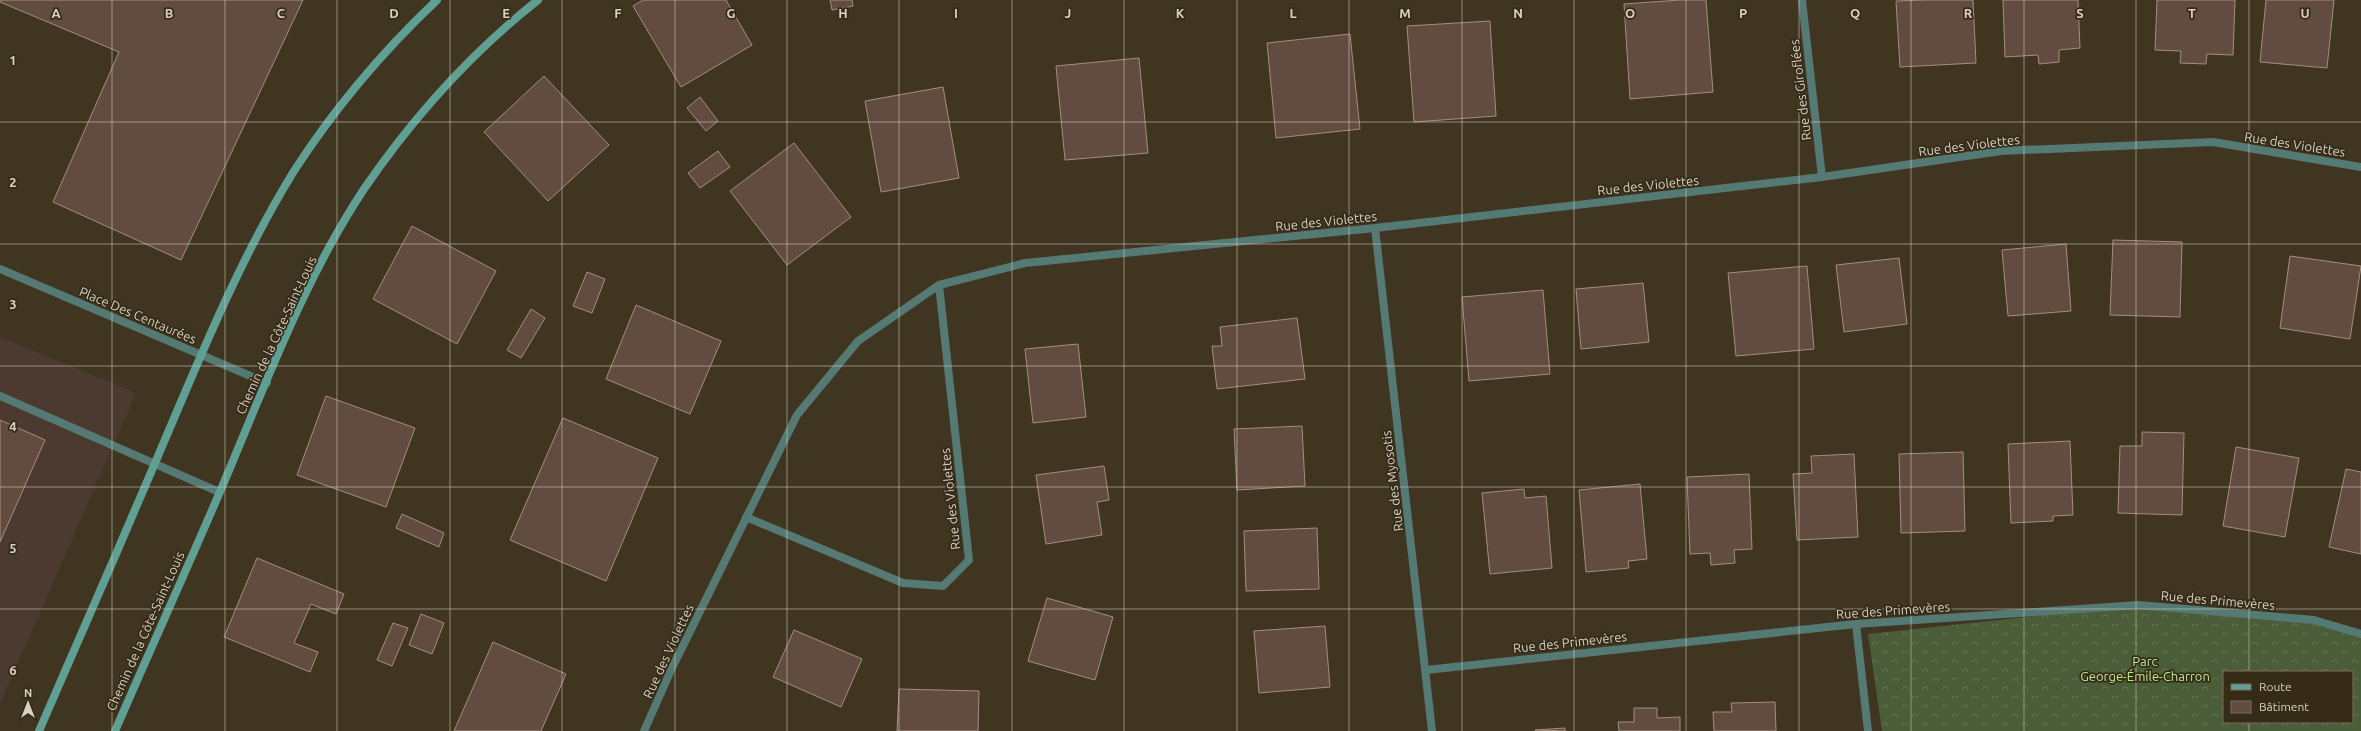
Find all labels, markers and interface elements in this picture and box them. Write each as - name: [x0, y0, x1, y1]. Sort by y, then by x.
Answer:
- text: A: [51, 6, 61, 20]
- text: B: [165, 6, 174, 20]
- text: C: [277, 6, 286, 20]
- text: D: [389, 6, 399, 20]
- text: E: [502, 6, 510, 20]
- text: F: [614, 6, 622, 20]
- text: G: [727, 6, 736, 20]
- text: H: [838, 6, 848, 20]
- text: I: [954, 6, 958, 20]
- text: J: [1065, 6, 1071, 20]
- text: K: [1176, 6, 1185, 20]
- text: L: [1289, 6, 1297, 20]
- text: M: [1399, 6, 1411, 20]
- text: N: [1513, 6, 1523, 20]
- text: O: [1625, 6, 1635, 20]
- text: P: [1739, 6, 1747, 20]
- text: Q: [1850, 6, 1860, 20]
- text: R: [1964, 6, 1973, 20]
- text: S: [2076, 6, 2084, 20]
- text: T: [2188, 6, 2196, 20]
- text: U: [2300, 6, 2310, 20]
- street label: Rue des Giroflées: [1787, 38, 1813, 141]
- text: 1: [9, 53, 17, 67]
- street label: Rue des Violettes: [2243, 129, 2347, 159]
- street label: Rue des Violettes: [1917, 132, 2021, 158]
- street label: Rue des Violettes: [1596, 173, 1700, 197]
- text: 2: [9, 175, 17, 189]
- street label: Rue des Violettes: [1274, 209, 1378, 233]
- street label: Chemin de la Côte-Saint-Louis: [233, 253, 319, 416]
- street label: Place Des Centaurées: [77, 284, 199, 346]
- text: 3: [9, 297, 17, 311]
- text: 4: [9, 419, 17, 433]
- street label: Rue des Myosotis: [1379, 429, 1405, 532]
- street label: Rue des Violettes: [938, 447, 962, 551]
- text: 5: [9, 541, 17, 555]
- street label: Chemin de la Côte-Saint-Louis: [103, 549, 187, 713]
- street label: Rue des Primevères: [2160, 588, 2276, 612]
- street label: Rue des Primevères: [1835, 599, 1951, 621]
- street label: Rue des Violettes: [640, 601, 696, 700]
- street label: Rue des Primevères: [1512, 629, 1628, 655]
- park label: Parc George-Émile-Charron: [2080, 654, 2210, 683]
- text: 6: [9, 663, 17, 677]
- legend: [2223, 671, 2353, 723]
- text: Route: [2259, 680, 2292, 693]
- north arrow: [8, 683, 48, 723]
- text: N: [24, 687, 32, 699]
- text: Bâtiment: [2259, 700, 2309, 713]

